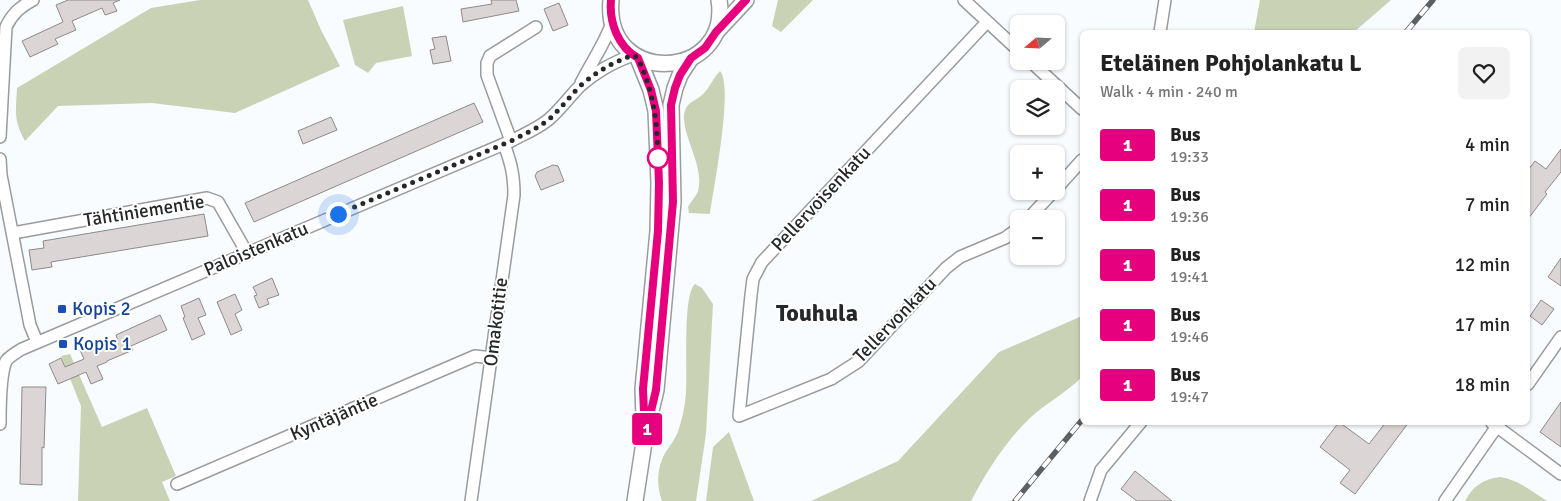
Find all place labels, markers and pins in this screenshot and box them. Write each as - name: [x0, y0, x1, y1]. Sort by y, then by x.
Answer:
- unlabelled marker: [647, 147, 669, 169]
- place label: Kopis 2: [72, 297, 131, 321]
- marker: Kopis 2: [56, 303, 68, 315]
- place label: Kopis 1: [73, 332, 132, 356]
- marker: Kopis 1: [57, 338, 69, 350]

